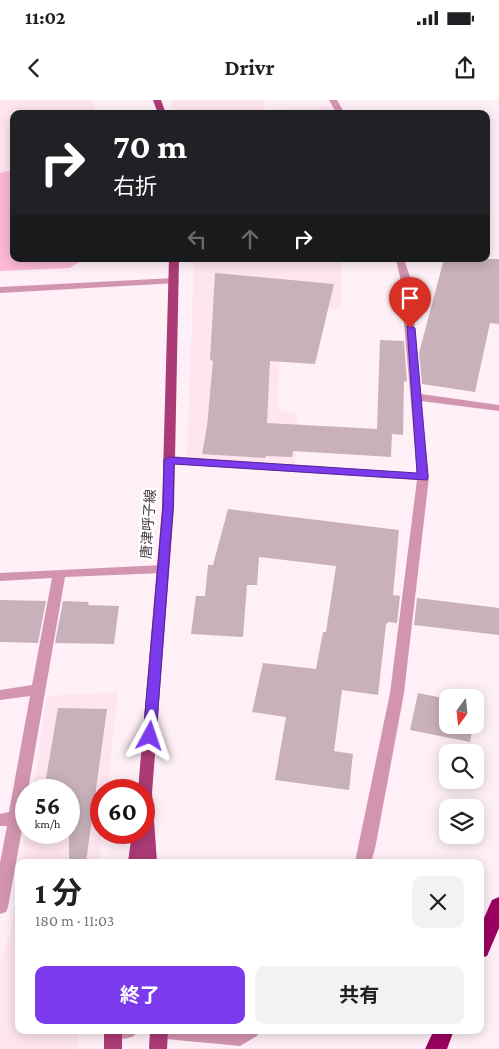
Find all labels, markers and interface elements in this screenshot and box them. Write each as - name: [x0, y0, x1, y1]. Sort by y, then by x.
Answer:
- text: 11:02: [25, 7, 66, 28]
- icon: back: [20, 54, 48, 82]
- icon: share: [451, 54, 479, 82]
- text: Drivr: [224, 55, 275, 80]
- text: 70 m: [113, 127, 187, 166]
- icon: right: [30, 130, 95, 195]
- text: 右折: [113, 174, 157, 199]
- icon: left: [183, 225, 211, 253]
- icon: ahead: [236, 225, 264, 253]
- icon: right: [289, 225, 317, 253]
- pin: [389, 277, 431, 328]
- icon: arrive: [396, 284, 424, 312]
- street label: 唐津呼子線: [138, 489, 158, 559]
- north arrow: [439, 689, 484, 734]
- map controls: [439, 689, 484, 844]
- position arrow: [123, 709, 175, 761]
- button: search: [439, 744, 484, 789]
- speed limit sign: 60: [90, 779, 155, 844]
- text: 56: [35, 792, 60, 819]
- button: layers: [439, 799, 484, 844]
- text: km/h: [35, 817, 60, 831]
- text: 1 分: [35, 876, 82, 909]
- button: close: [412, 876, 464, 928]
- text: 180 m · 11:03: [35, 912, 114, 929]
- button: 終了: [35, 966, 245, 1024]
- button: 共有: [255, 966, 464, 1024]

